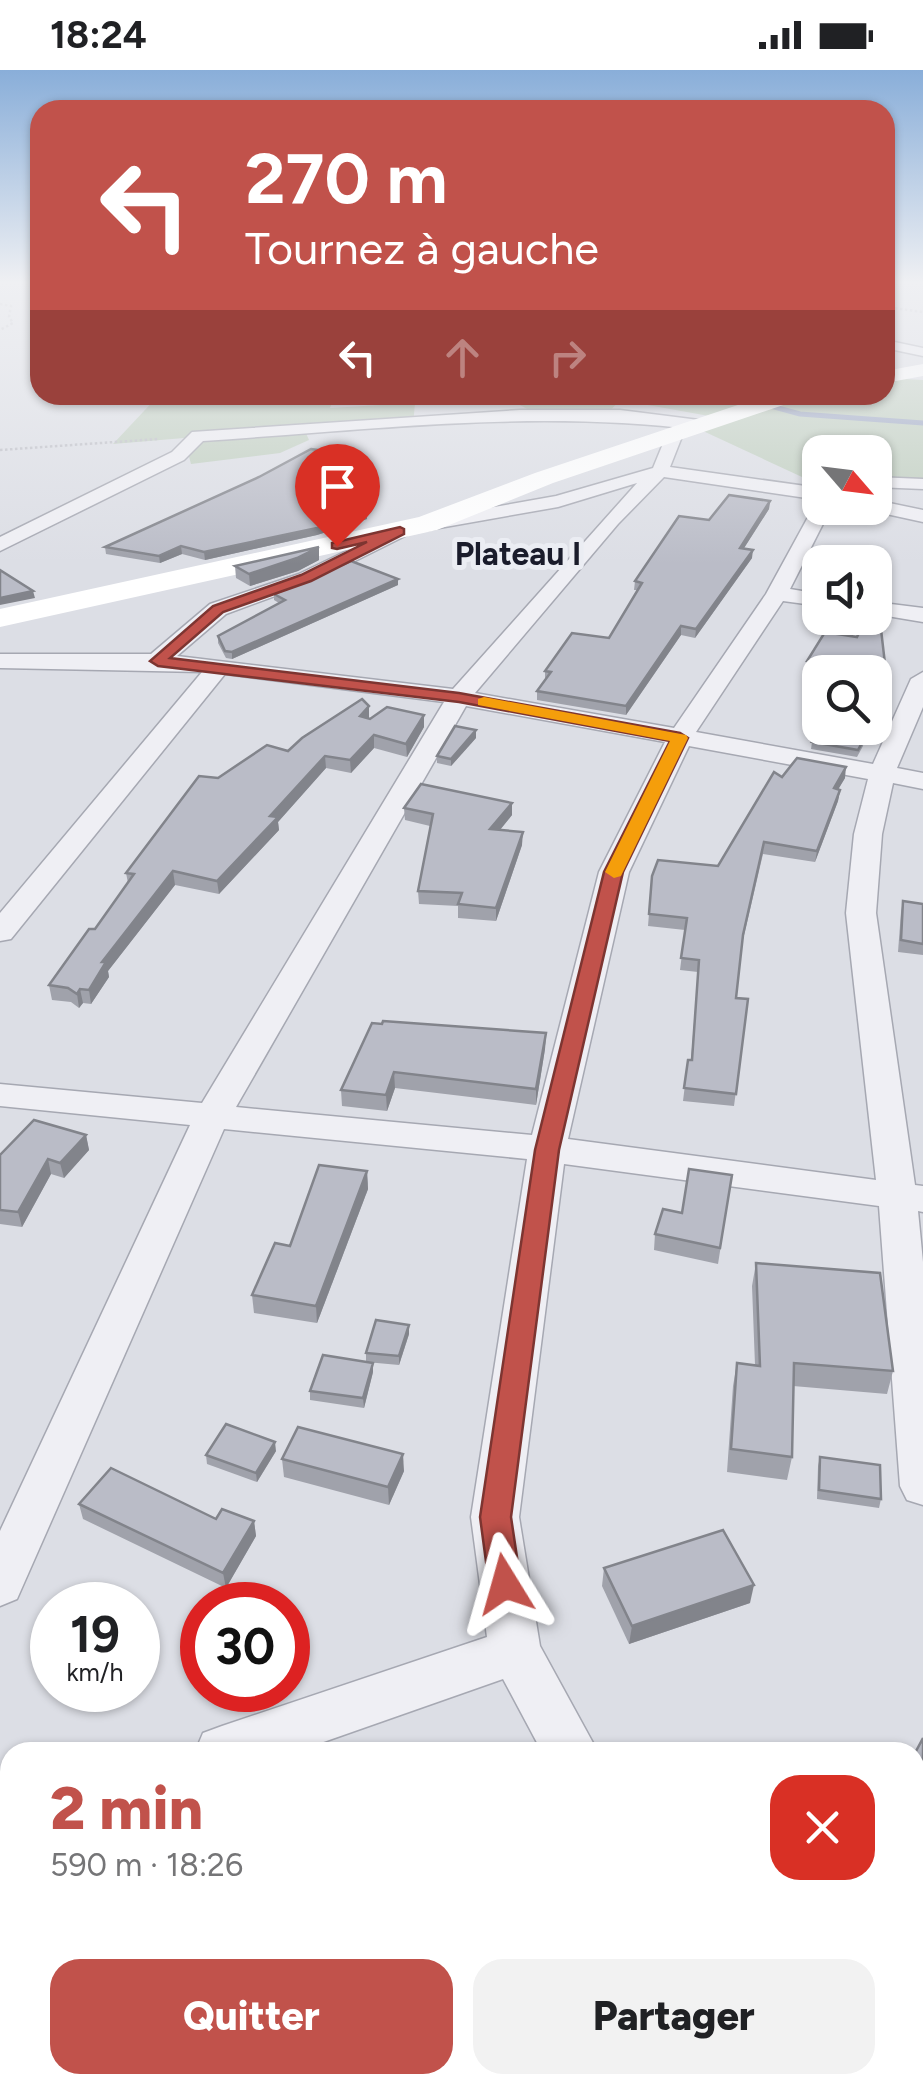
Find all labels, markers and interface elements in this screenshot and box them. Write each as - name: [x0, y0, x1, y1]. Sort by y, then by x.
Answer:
- text: 18:24: [50, 12, 147, 58]
- text: 270 m: [245, 136, 448, 221]
- icon: left: [80, 140, 210, 270]
- text: Tournez à gauche: [245, 221, 599, 275]
- icon: left: [330, 330, 385, 385]
- icon: ahead: [435, 330, 490, 385]
- icon: right: [540, 330, 595, 385]
- north arrow: [802, 435, 892, 525]
- map controls: [802, 435, 892, 745]
- pin: [295, 444, 380, 547]
- icon: arrive: [310, 459, 365, 514]
- district label: Plateau I: [455, 535, 581, 573]
- button: sound: [802, 545, 892, 635]
- button: search: [802, 655, 892, 745]
- position arrow: [453, 1532, 557, 1636]
- speed limit sign: 30: [180, 1582, 310, 1712]
- text: 19: [70, 1604, 120, 1665]
- text: km/h: [66, 1657, 124, 1687]
- text: 2 min: [50, 1772, 203, 1844]
- button: close: [770, 1775, 875, 1880]
- text: 590 m · 18:26: [50, 1846, 243, 1884]
- button: Quitter: [50, 1959, 453, 2074]
- button: Partager: [473, 1959, 875, 2074]

